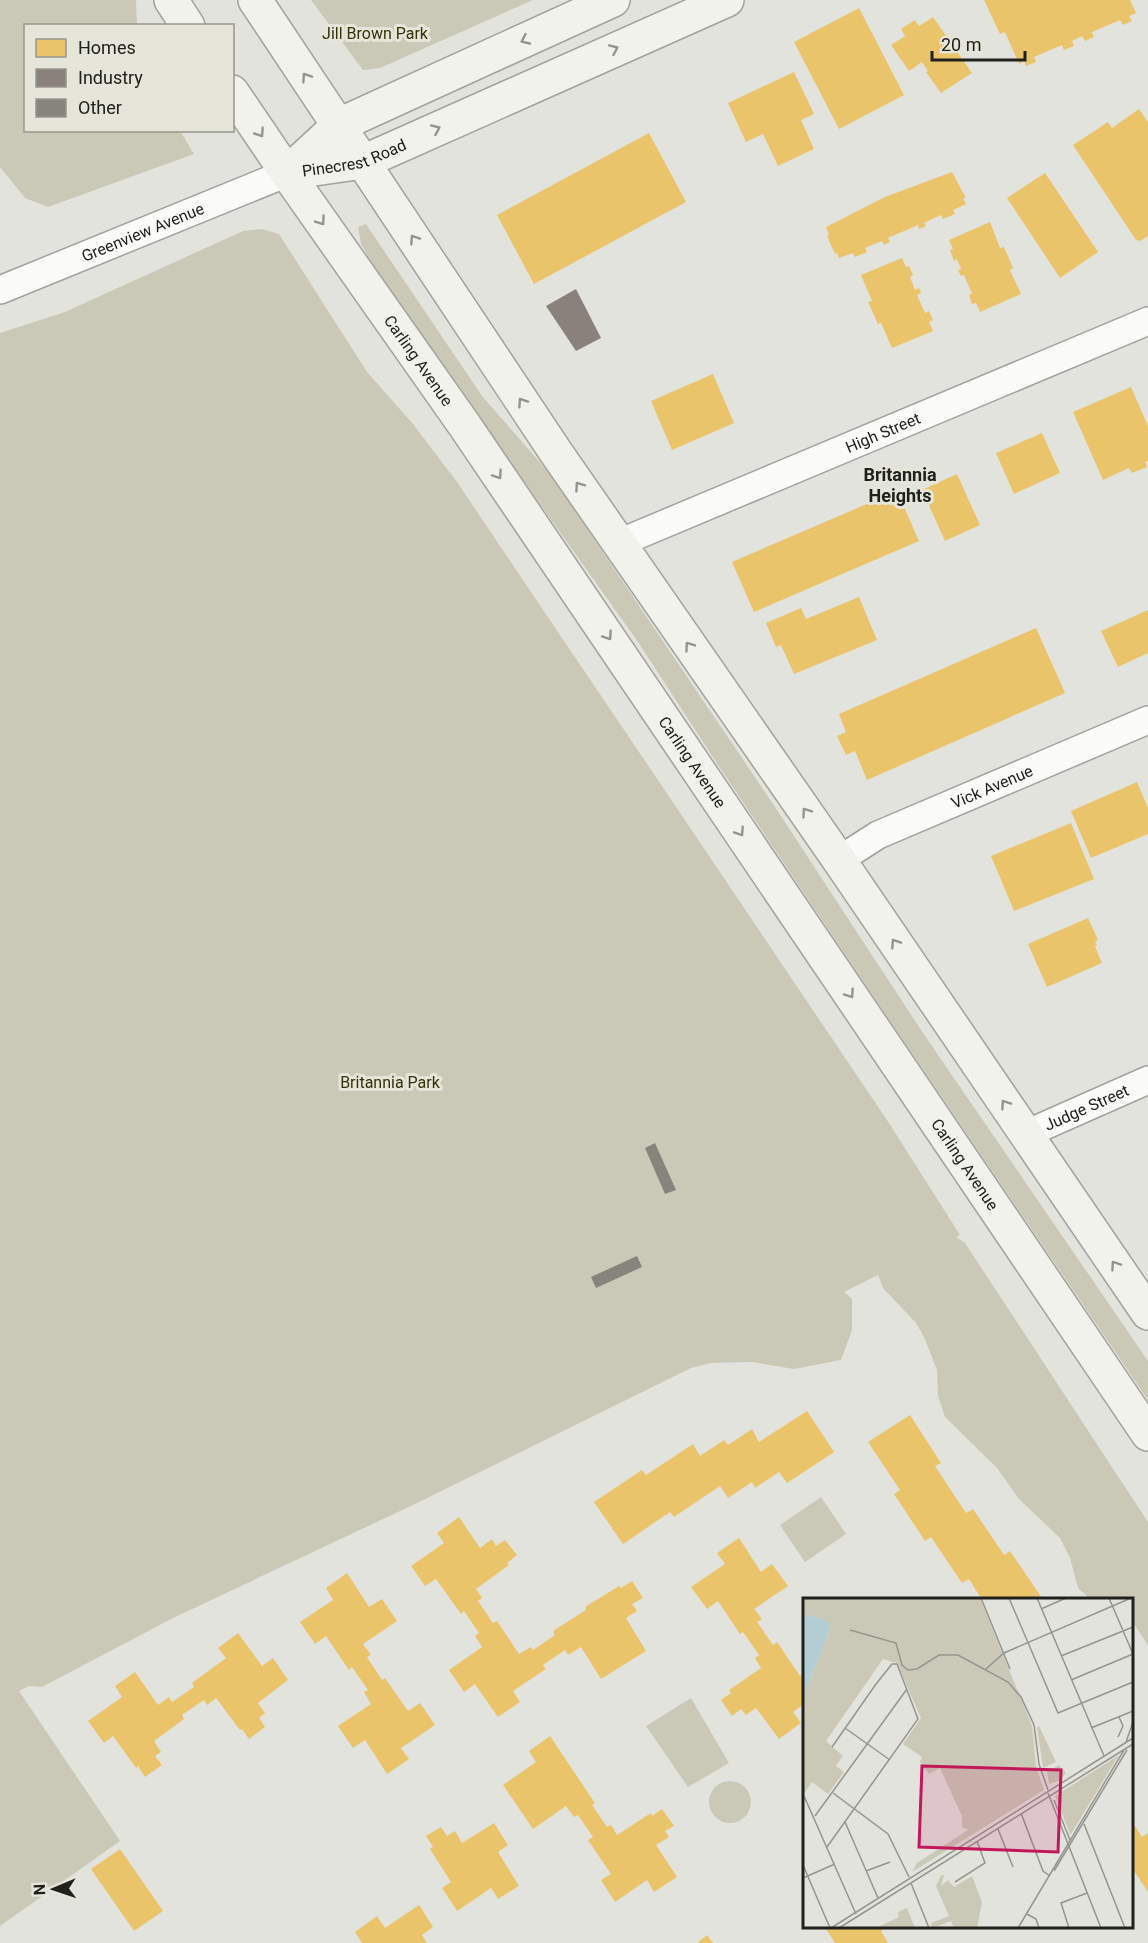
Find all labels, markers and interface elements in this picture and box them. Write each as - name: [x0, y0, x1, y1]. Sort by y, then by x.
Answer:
- legend: [24, 24, 234, 132]
- park label: Jill Brown Park: [322, 24, 429, 43]
- scale bar: [932, 24, 1025, 62]
- one-way arrow: [520, 33, 531, 45]
- text: 20 m: [941, 34, 981, 55]
- text: Homes: [78, 37, 136, 58]
- one-way arrow: [607, 44, 618, 56]
- text: Industry: [78, 67, 143, 88]
- one-way arrow: [302, 72, 313, 83]
- text: Other: [78, 97, 122, 118]
- one-way arrow: [429, 125, 440, 137]
- one-way arrow: [253, 126, 264, 137]
- street label: Pinecrest Road: [301, 135, 409, 180]
- street label: Greenview Avenue: [79, 198, 207, 265]
- one-way arrow: [314, 215, 325, 226]
- one-way arrow: [411, 235, 422, 246]
- street label: Carling Avenue: [380, 311, 457, 409]
- one-way arrow: [518, 398, 530, 408]
- street label: High Street: [842, 408, 923, 456]
- district label: Britannia Heights: [863, 464, 937, 506]
- one-way arrow: [491, 468, 502, 479]
- one-way arrow: [575, 481, 586, 492]
- one-way arrow: [600, 630, 612, 640]
- one-way arrow: [685, 642, 696, 653]
- street label: Carling Avenue: [655, 713, 730, 811]
- street label: Vick Avenue: [948, 761, 1035, 812]
- one-way arrow: [802, 808, 813, 819]
- one-way arrow: [733, 826, 744, 837]
- one-way arrow: [891, 938, 902, 949]
- one-way arrow: [843, 987, 854, 998]
- park label: Britannia Park: [340, 1073, 441, 1092]
- street label: Judge Street: [1041, 1080, 1132, 1134]
- one-way arrow: [1001, 1099, 1012, 1110]
- street label: Carling Avenue: [927, 1115, 1003, 1214]
- one-way arrow: [1111, 1260, 1122, 1271]
- inset map: [803, 1598, 1133, 1928]
- north arrow: [24, 1859, 84, 1919]
- text: N: [30, 1884, 49, 1895]

